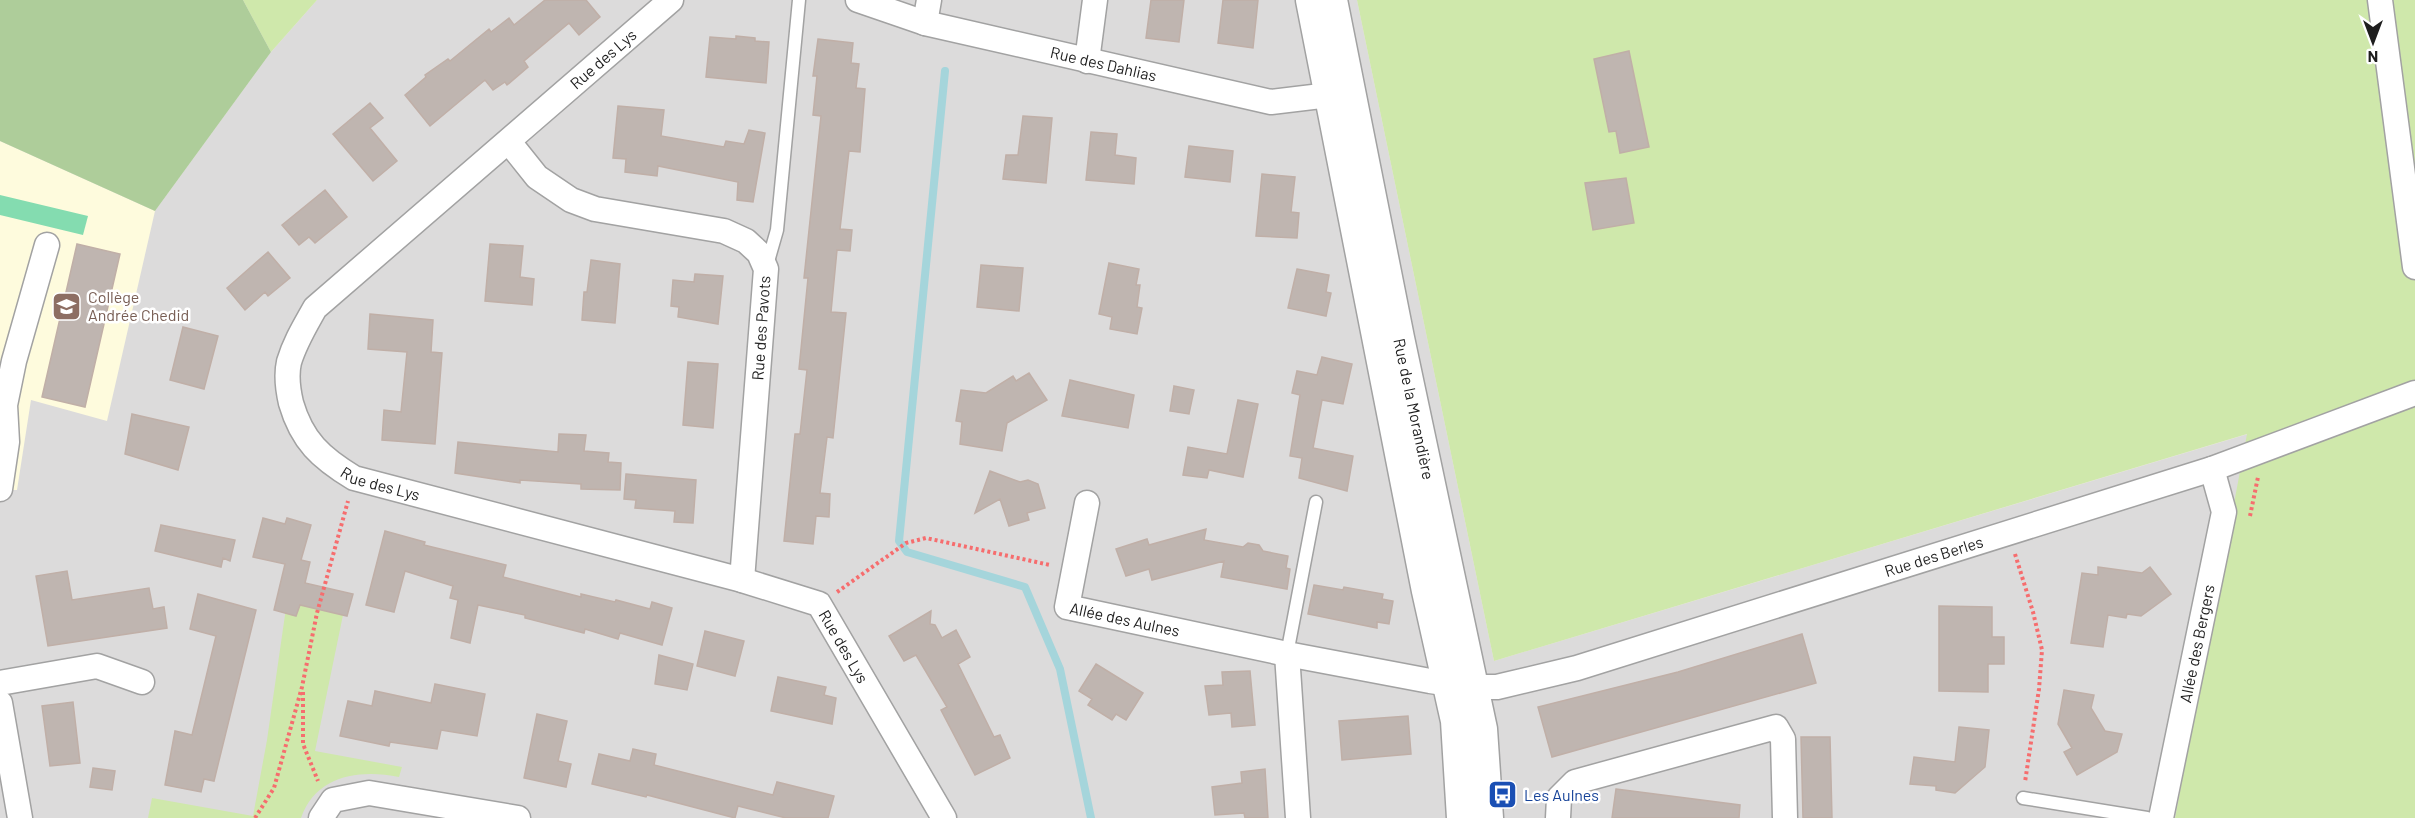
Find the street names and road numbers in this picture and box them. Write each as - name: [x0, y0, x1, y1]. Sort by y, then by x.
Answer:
- street label: Rue des Lys: [566, 25, 640, 93]
- street label: Rue des Dahlias: [1049, 42, 1159, 85]
- street label: Rue des Pavots: [747, 275, 774, 381]
- street label: Rue de la Morandière: [1390, 336, 1439, 481]
- street label: Rue des Lys: [337, 462, 422, 504]
- street label: Rue des Berles: [1882, 531, 1985, 580]
- street label: Allée des Bergers: [2175, 583, 2218, 704]
- street label: Allée des Aulnes: [1068, 598, 1182, 640]
- street label: Rue des Lys: [815, 606, 873, 686]

